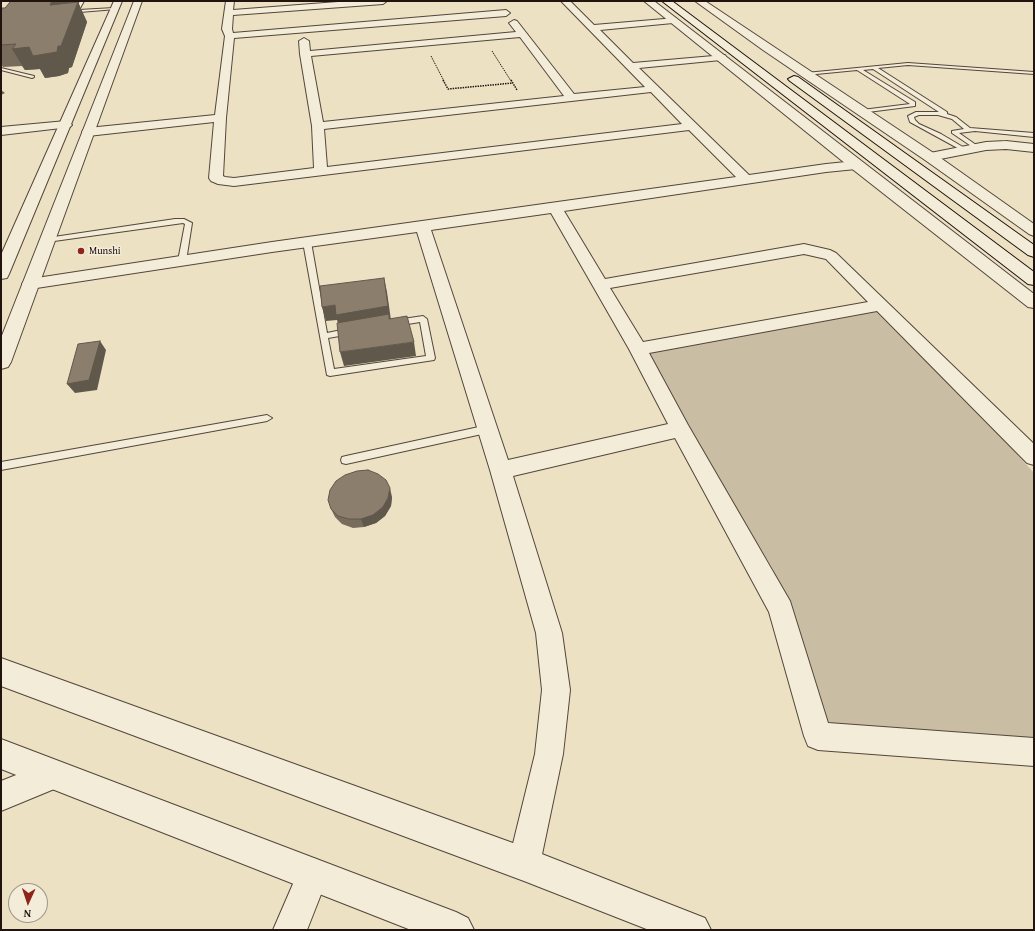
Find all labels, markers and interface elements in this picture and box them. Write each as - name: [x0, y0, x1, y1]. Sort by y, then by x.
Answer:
- place label: Munshi: [89, 245, 121, 257]
- marker: Munshi: [76, 246, 86, 256]
- north arrow: [8, 883, 48, 923]
- text: N: [23, 906, 32, 922]

